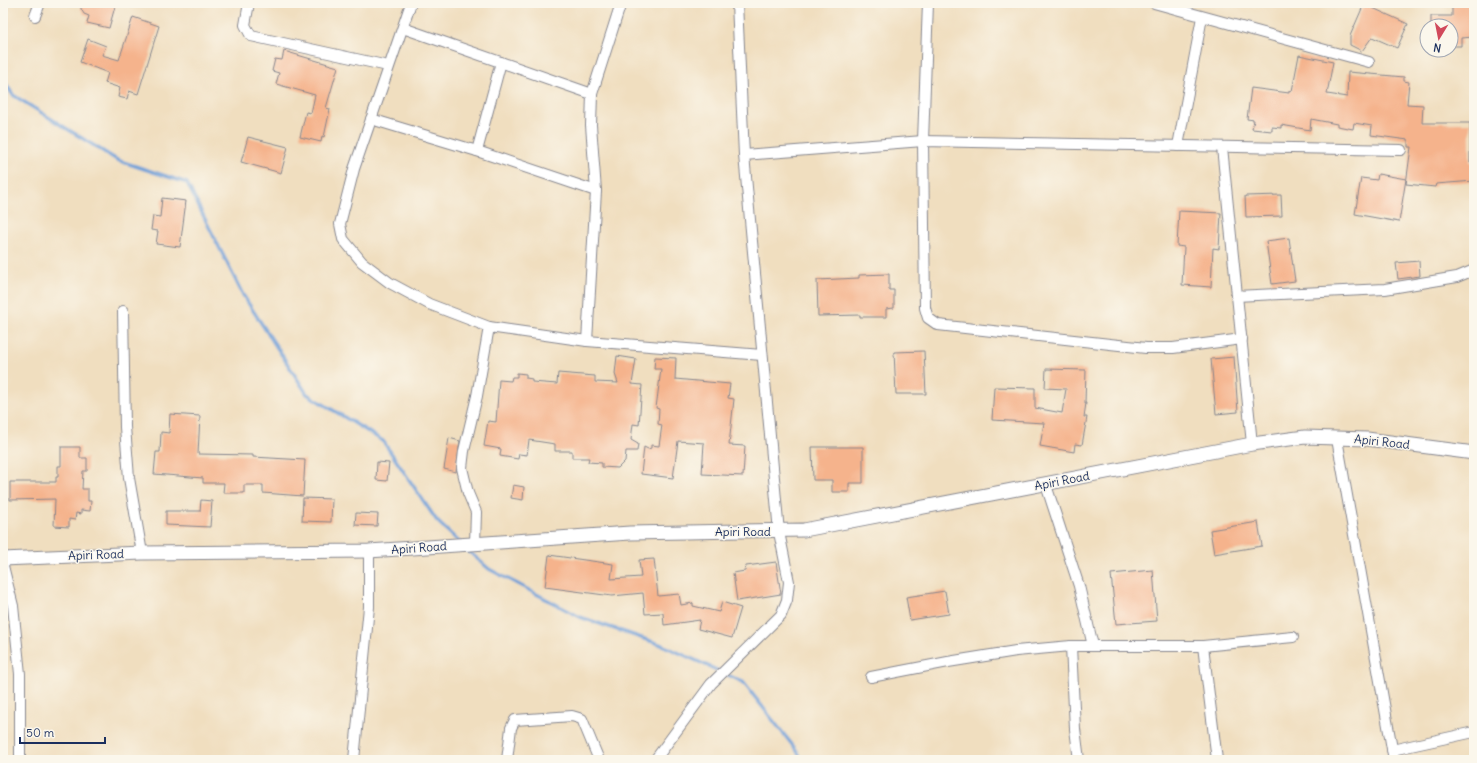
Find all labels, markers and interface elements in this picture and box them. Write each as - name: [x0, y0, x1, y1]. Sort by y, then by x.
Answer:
- north arrow: [1419, 18, 1459, 58]
- text: N: [1432, 40, 1442, 55]
- street label: Apiri Road: [1354, 431, 1411, 452]
- street label: Apiri Road: [1033, 468, 1091, 493]
- street label: Apiri Road: [715, 524, 771, 539]
- street label: Apiri Road: [391, 538, 447, 557]
- street label: Apiri Road: [68, 546, 124, 563]
- scale bar: [20, 719, 105, 745]
- text: 50 m: [26, 725, 55, 740]

